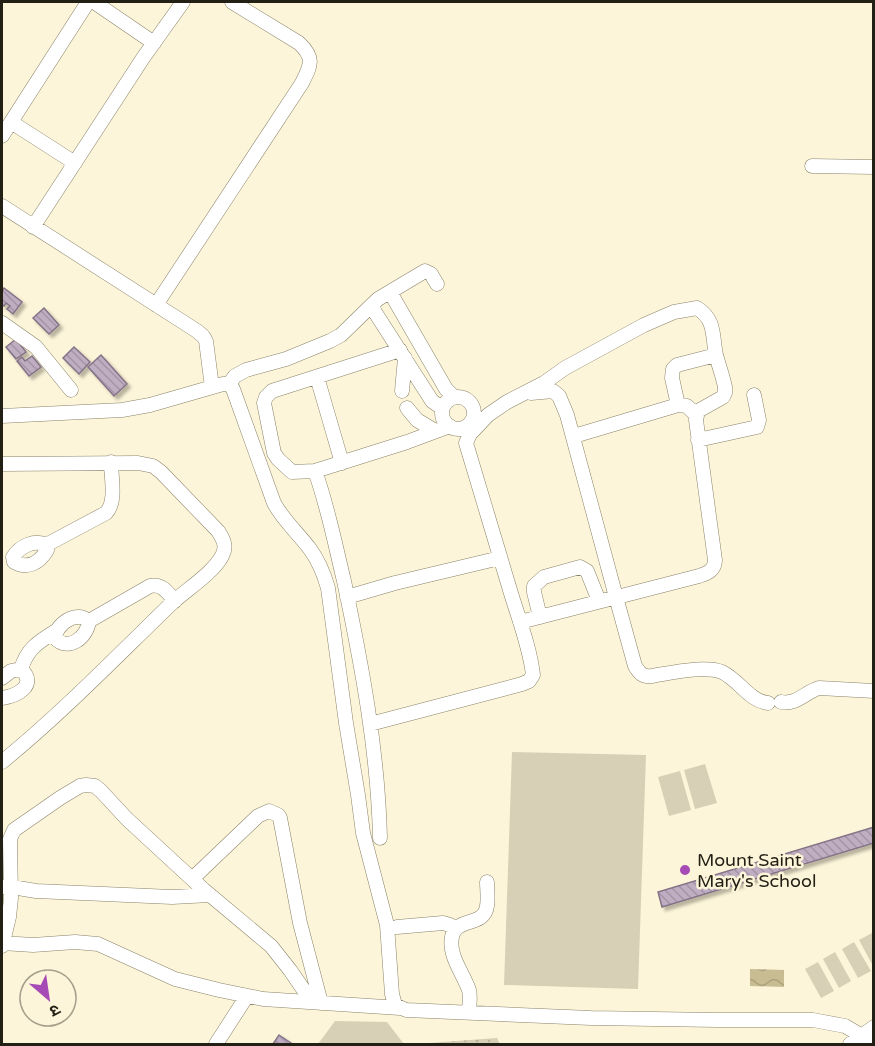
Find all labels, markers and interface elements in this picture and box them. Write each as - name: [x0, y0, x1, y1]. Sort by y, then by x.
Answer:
- place label: Mount Saint Mary's School: [697, 849, 816, 892]
- marker: Mount Saint Mary's School: [678, 863, 692, 877]
- north arrow: [18, 968, 78, 1028]
- text: उ: [45, 999, 64, 1022]

